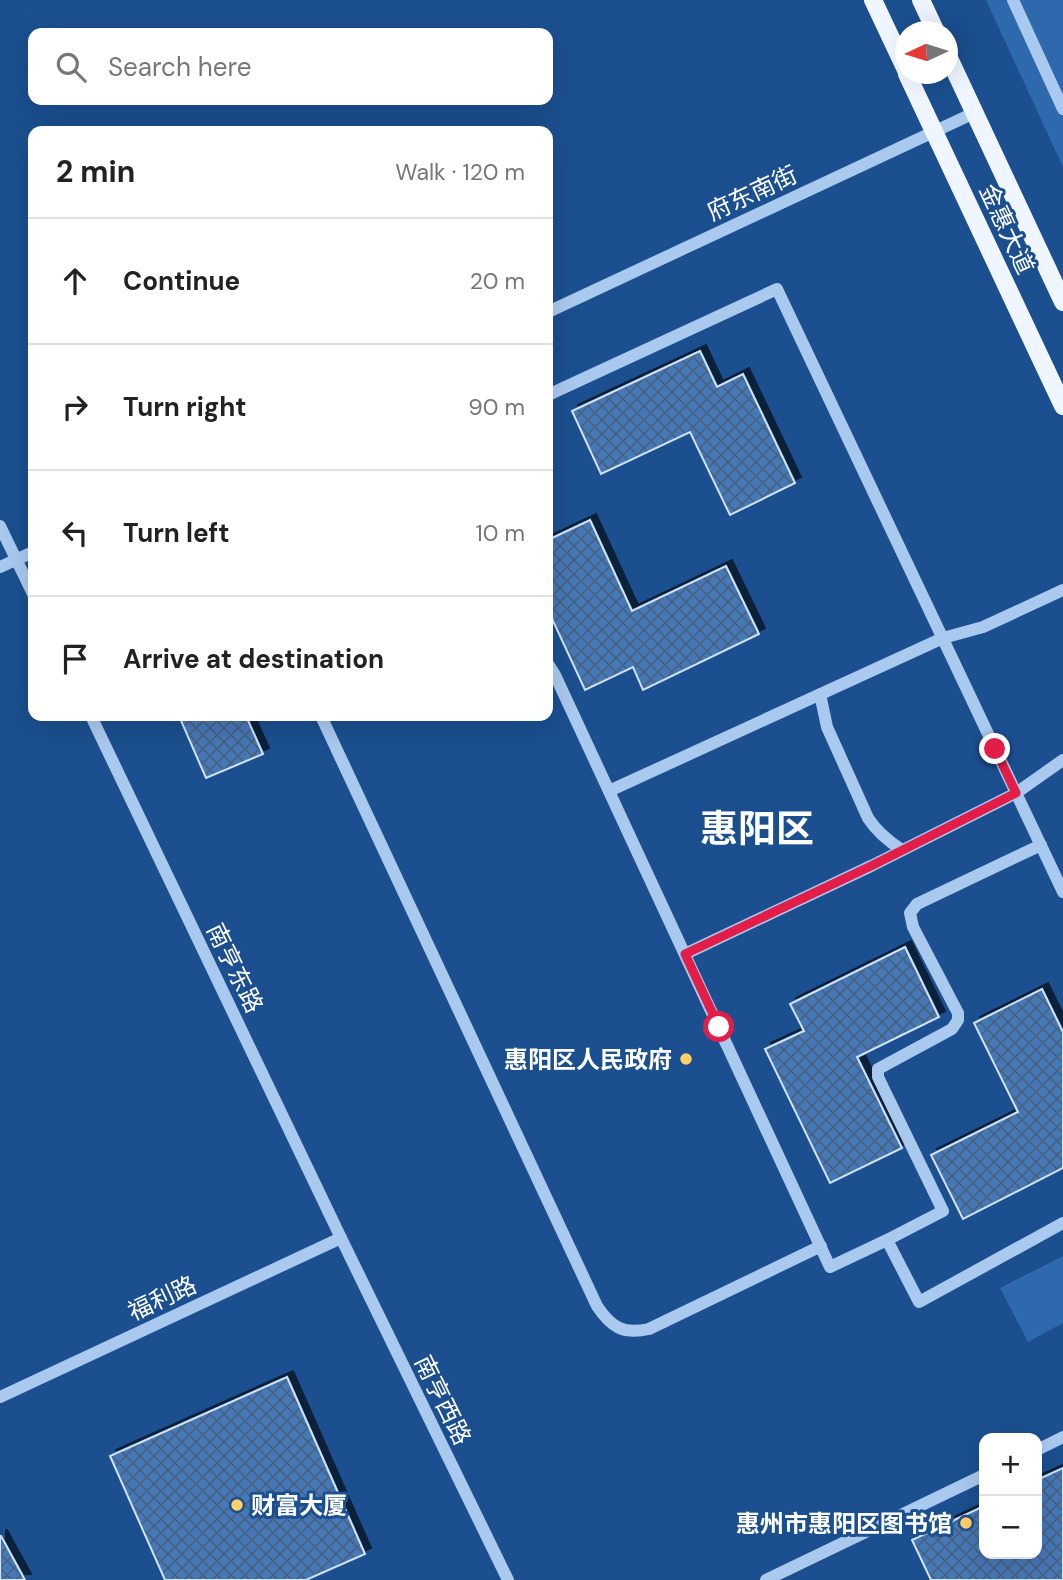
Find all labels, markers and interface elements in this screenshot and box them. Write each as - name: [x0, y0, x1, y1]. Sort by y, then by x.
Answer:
- north arrow: [895, 21, 958, 84]
- search box: [28, 28, 553, 105]
- icon: search: [52, 48, 90, 86]
- text: Search here: [108, 50, 251, 84]
- text: 2 min: [56, 152, 135, 191]
- text: Walk · 120 m: [395, 157, 525, 187]
- street label: 府东南街: [702, 159, 802, 227]
- street label: 金惠大道: [973, 179, 1041, 279]
- icon: ahead: [56, 262, 94, 300]
- text: Continue: [123, 264, 240, 298]
- text: 20 m: [470, 266, 525, 296]
- icon: right: [56, 388, 94, 426]
- text: Turn right: [123, 390, 247, 424]
- text: 90 m: [468, 392, 525, 422]
- icon: left: [56, 514, 94, 552]
- text: Turn left: [123, 516, 230, 550]
- text: 10 m: [475, 518, 525, 548]
- icon: arrive: [56, 640, 94, 678]
- text: Arrive at destination: [123, 642, 384, 676]
- route end: [979, 733, 1010, 764]
- district label: 惠阳区: [700, 804, 814, 854]
- street label: 南亨东路: [200, 918, 270, 1018]
- route start: [703, 1011, 734, 1042]
- place label: 惠阳区人民政府: [504, 1044, 672, 1075]
- marker: 惠阳区人民政府: [678, 1051, 694, 1067]
- street label: 福利路: [123, 1269, 201, 1327]
- street label: 南亨西路: [408, 1350, 478, 1450]
- map controls: [979, 1433, 1042, 1559]
- button: +: [979, 1433, 1042, 1496]
- place label: 财富大厦: [251, 1490, 347, 1521]
- button: −: [979, 1496, 1042, 1559]
- marker: 财富大厦: [229, 1497, 245, 1513]
- place label: 惠州市惠阳区图书馆: [736, 1508, 952, 1539]
- marker: 惠州市惠阳区图书馆: [958, 1515, 974, 1531]

